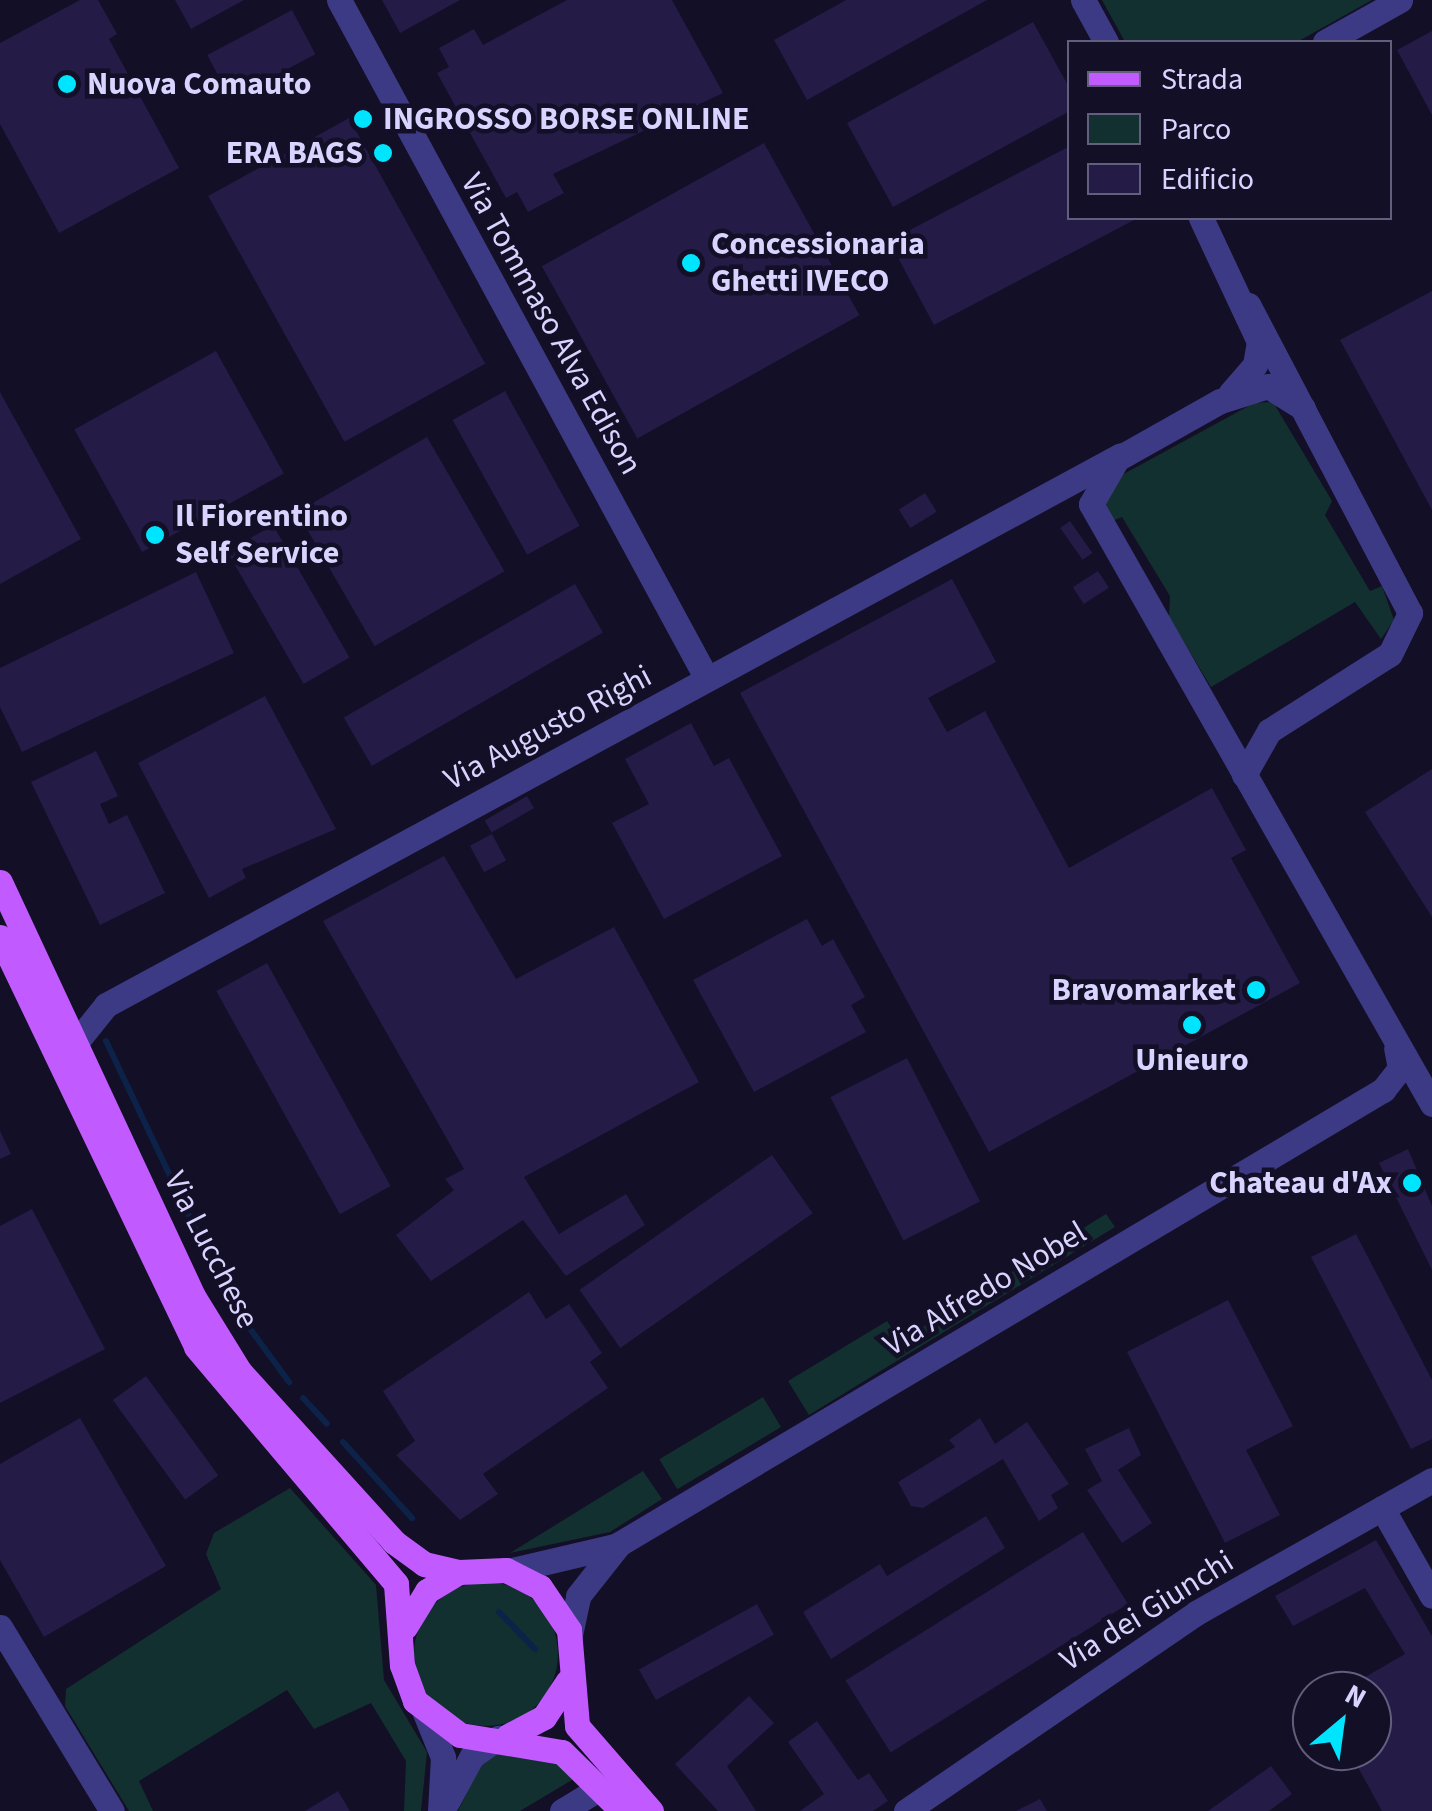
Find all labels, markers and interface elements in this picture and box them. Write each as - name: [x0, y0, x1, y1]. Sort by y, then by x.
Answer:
- legend: [1067, 40, 1392, 220]
- text: Strada: [1161, 58, 1243, 101]
- place label: Nuova Comauto: [87, 65, 312, 103]
- marker: Nuova Comauto: [56, 73, 78, 95]
- place label: INGROSSO BORSE ONLINE: [383, 100, 749, 138]
- marker: INGROSSO BORSE ONLINE: [352, 108, 374, 130]
- text: Parco: [1161, 108, 1231, 151]
- place label: ERA BAGS: [226, 134, 363, 172]
- marker: ERA BAGS: [372, 142, 394, 164]
- text: Edificio: [1161, 158, 1254, 201]
- street label: Via Tommaso Alva Edison: [452, 167, 650, 481]
- place label: Concessionaria Ghetti IVECO: [711, 226, 925, 301]
- marker: Concessionaria Ghetti IVECO: [680, 252, 702, 274]
- place label: Il Fiorentino Self Service: [175, 498, 348, 573]
- marker: Il Fiorentino Self Service: [144, 524, 166, 546]
- street label: Via Augusto Righi: [438, 657, 658, 799]
- place label: Bravomarket: [1052, 971, 1236, 1009]
- marker: Bravomarket: [1245, 979, 1267, 1001]
- marker: Unieuro: [1181, 1014, 1203, 1036]
- place label: Unieuro: [1135, 1041, 1249, 1079]
- place label: Chateau d'Ax: [1209, 1164, 1392, 1202]
- street label: Via Lucchese: [155, 1165, 267, 1335]
- marker: Chateau d'Ax: [1401, 1172, 1423, 1194]
- street label: Via Alfredo Nobel: [877, 1213, 1093, 1365]
- street label: Via dei Giunchi: [1053, 1542, 1241, 1680]
- north arrow: [1292, 1671, 1392, 1771]
- text: N: [1338, 1675, 1373, 1719]

